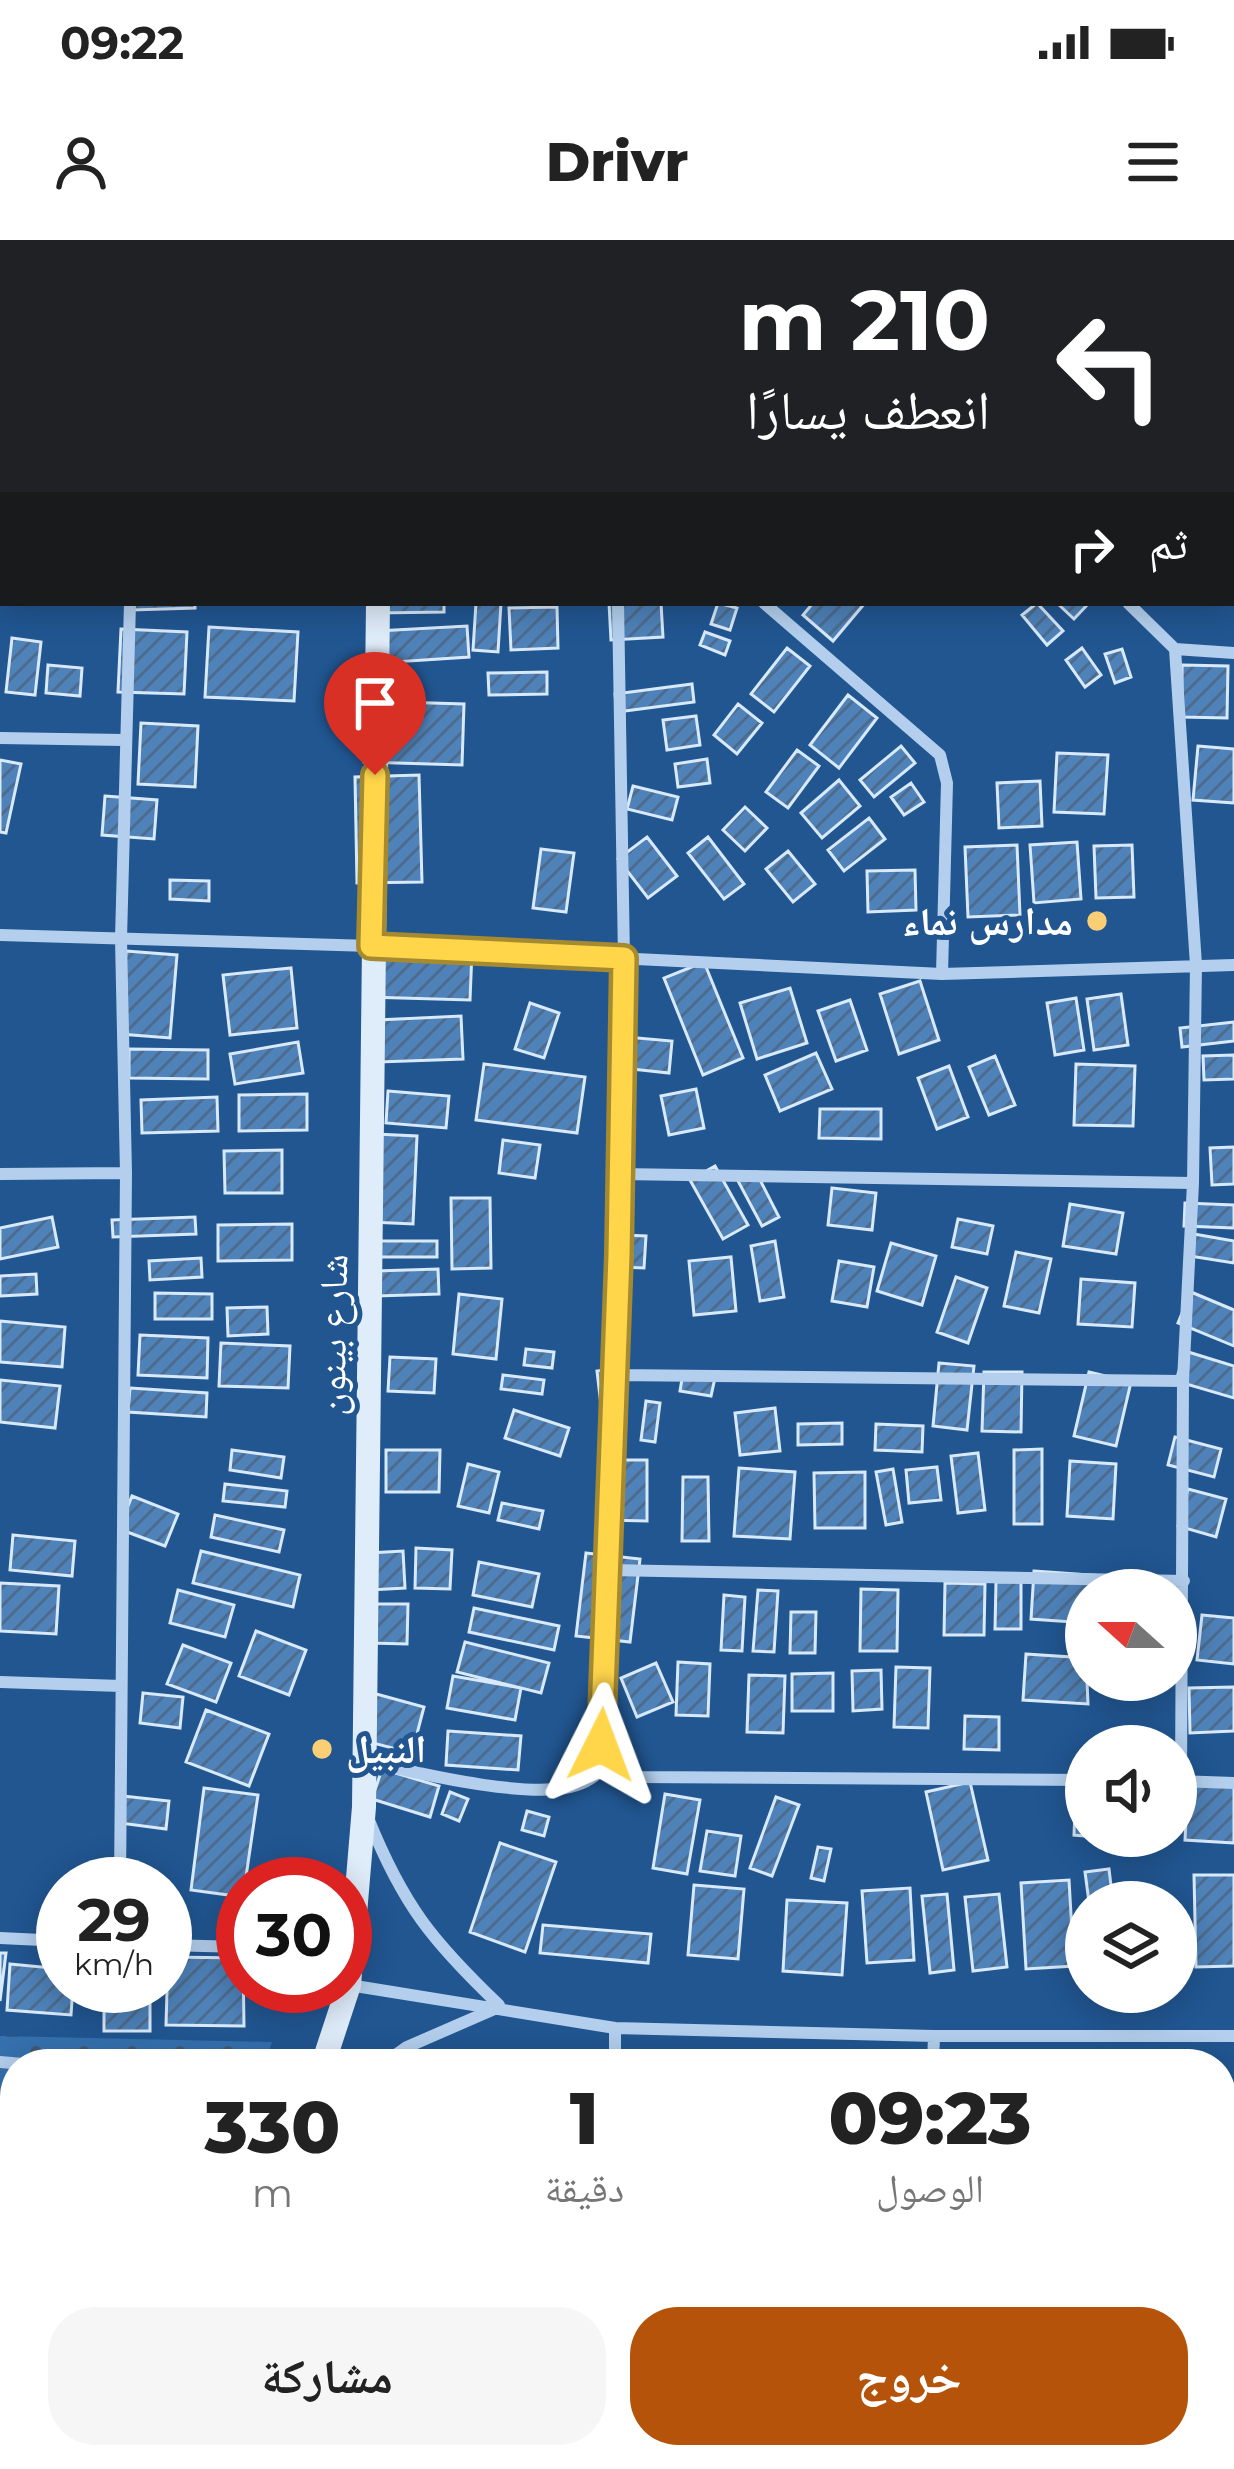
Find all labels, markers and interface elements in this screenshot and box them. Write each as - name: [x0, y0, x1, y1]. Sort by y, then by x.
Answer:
- text: 09:22: [60, 15, 184, 70]
- icon: person: [48, 129, 114, 195]
- text: Drivr: [546, 129, 688, 195]
- icon: menu: [1120, 129, 1186, 195]
- text: 210 m: [739, 269, 990, 371]
- icon: left: [1032, 288, 1188, 444]
- text: انعطف يسارًا: [746, 377, 990, 443]
- text: ثم: [1149, 515, 1188, 570]
- icon: right: [1059, 516, 1125, 582]
- pin: [324, 652, 426, 775]
- icon: arrive: [342, 670, 408, 736]
- place label: مدارس نماء: [902, 897, 1073, 945]
- marker: مدارس نماء: [1084, 908, 1110, 934]
- street label: شارع بينون: [307, 1254, 358, 1416]
- north arrow: [1065, 1569, 1197, 1701]
- map controls: [1065, 1569, 1197, 2013]
- position arrow: [538, 1682, 664, 1808]
- place label: النبيل: [346, 1725, 426, 1773]
- button: sound: [1065, 1725, 1197, 1857]
- marker: النبيل: [309, 1736, 335, 1762]
- speed limit sign: 30: [216, 1857, 372, 2013]
- button: layers: [1065, 1881, 1197, 2013]
- text: 29: [77, 1883, 151, 1956]
- text: km/h: [74, 1946, 154, 1983]
- text: 1: [570, 2074, 599, 2162]
- text: 09:23: [829, 2074, 1032, 2162]
- text: 330: [204, 2083, 340, 2171]
- text: دقيقة: [545, 2164, 624, 2212]
- text: الوصول: [876, 2164, 984, 2212]
- text: m: [252, 2169, 293, 2217]
- button: مشاركة: [48, 2307, 606, 2445]
- button: خروج: [630, 2307, 1188, 2445]

